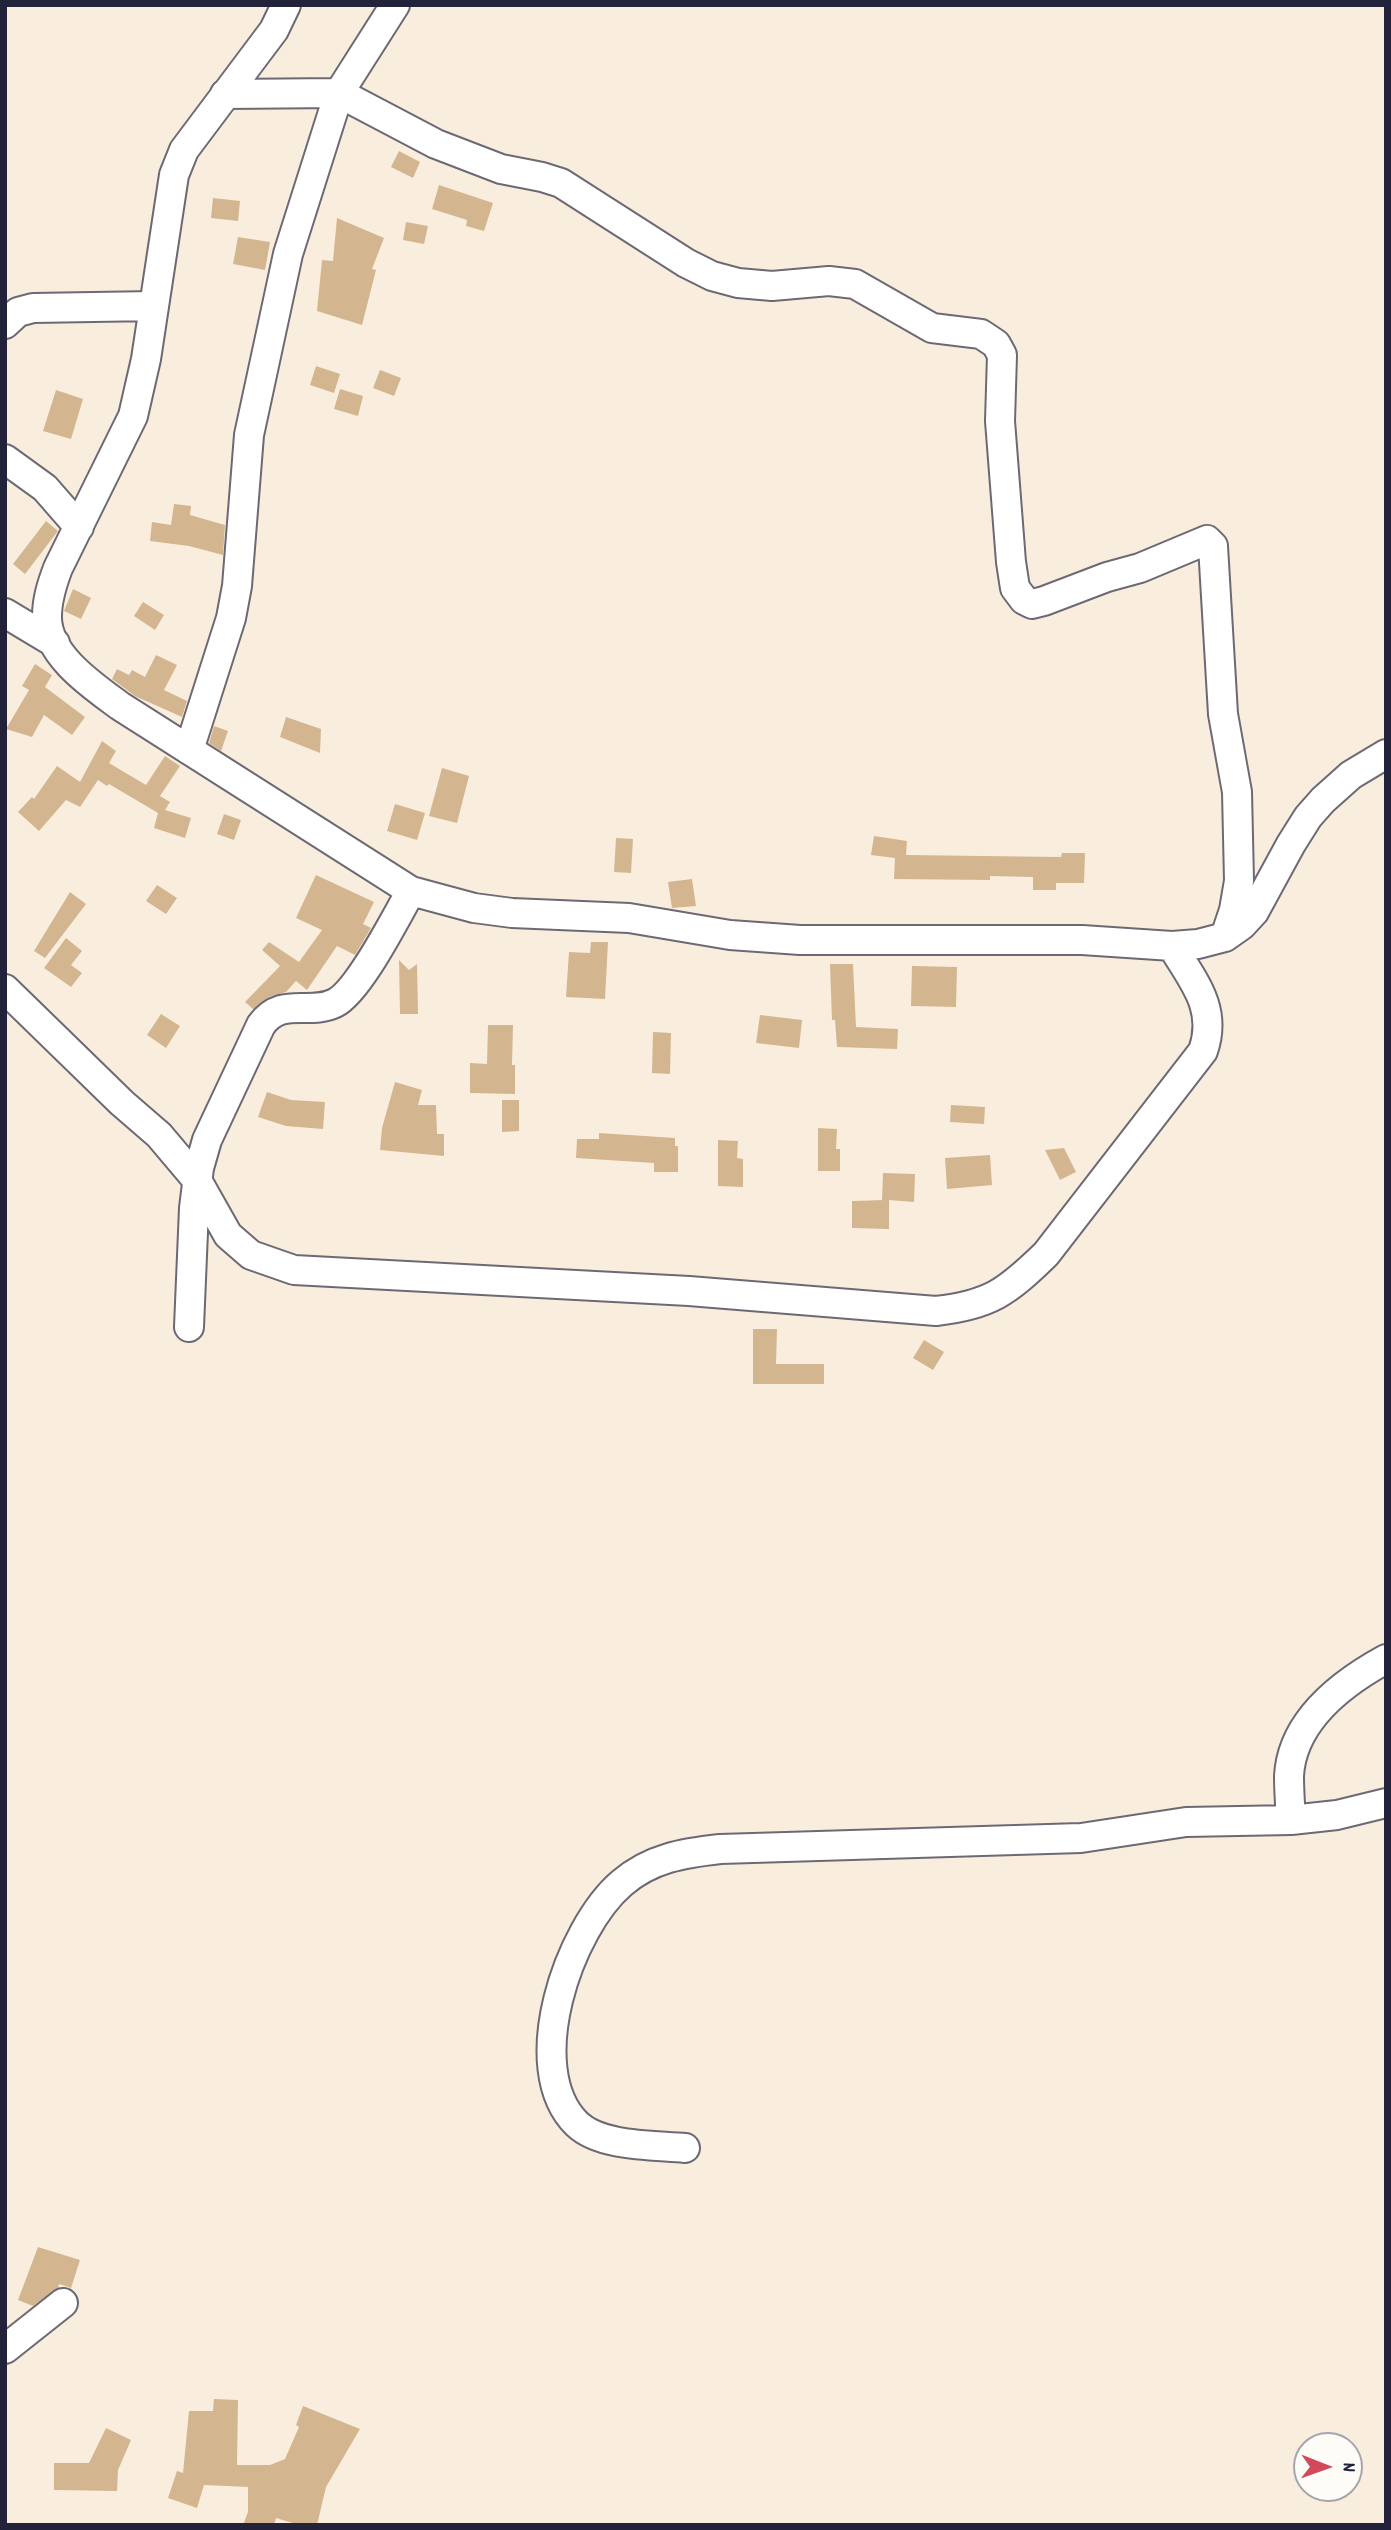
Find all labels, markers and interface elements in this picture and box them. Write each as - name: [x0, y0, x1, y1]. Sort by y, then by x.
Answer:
- north arrow: [1293, 2432, 1363, 2502]
- text: N: [1334, 2462, 1361, 2472]

